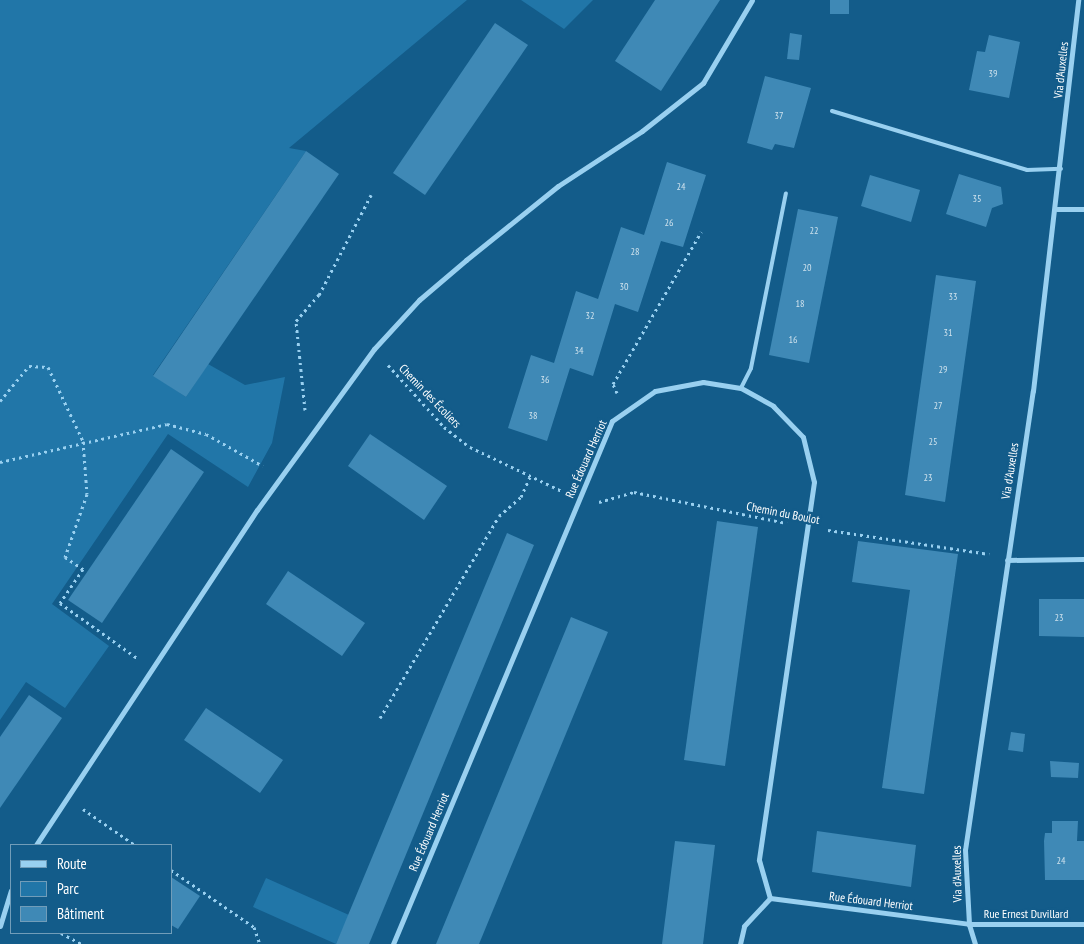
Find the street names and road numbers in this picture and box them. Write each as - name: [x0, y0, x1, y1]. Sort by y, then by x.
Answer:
- street label: Via d'Auxelles: [1051, 41, 1071, 99]
- street label: Chemin des Écoliers: [396, 361, 464, 431]
- street label: Rue Édouard Herriot: [562, 418, 610, 500]
- street label: Via d'Auxelles: [998, 442, 1022, 500]
- street label: Chemin du Boulot: [745, 499, 821, 527]
- street label: Rue Édouard Herriot: [406, 790, 452, 874]
- street label: Via d'Auxelles: [949, 845, 965, 903]
- street label: Rue Édouard Herriot: [828, 889, 914, 913]
- street label: Rue Ernest Duvillard: [984, 907, 1068, 921]

